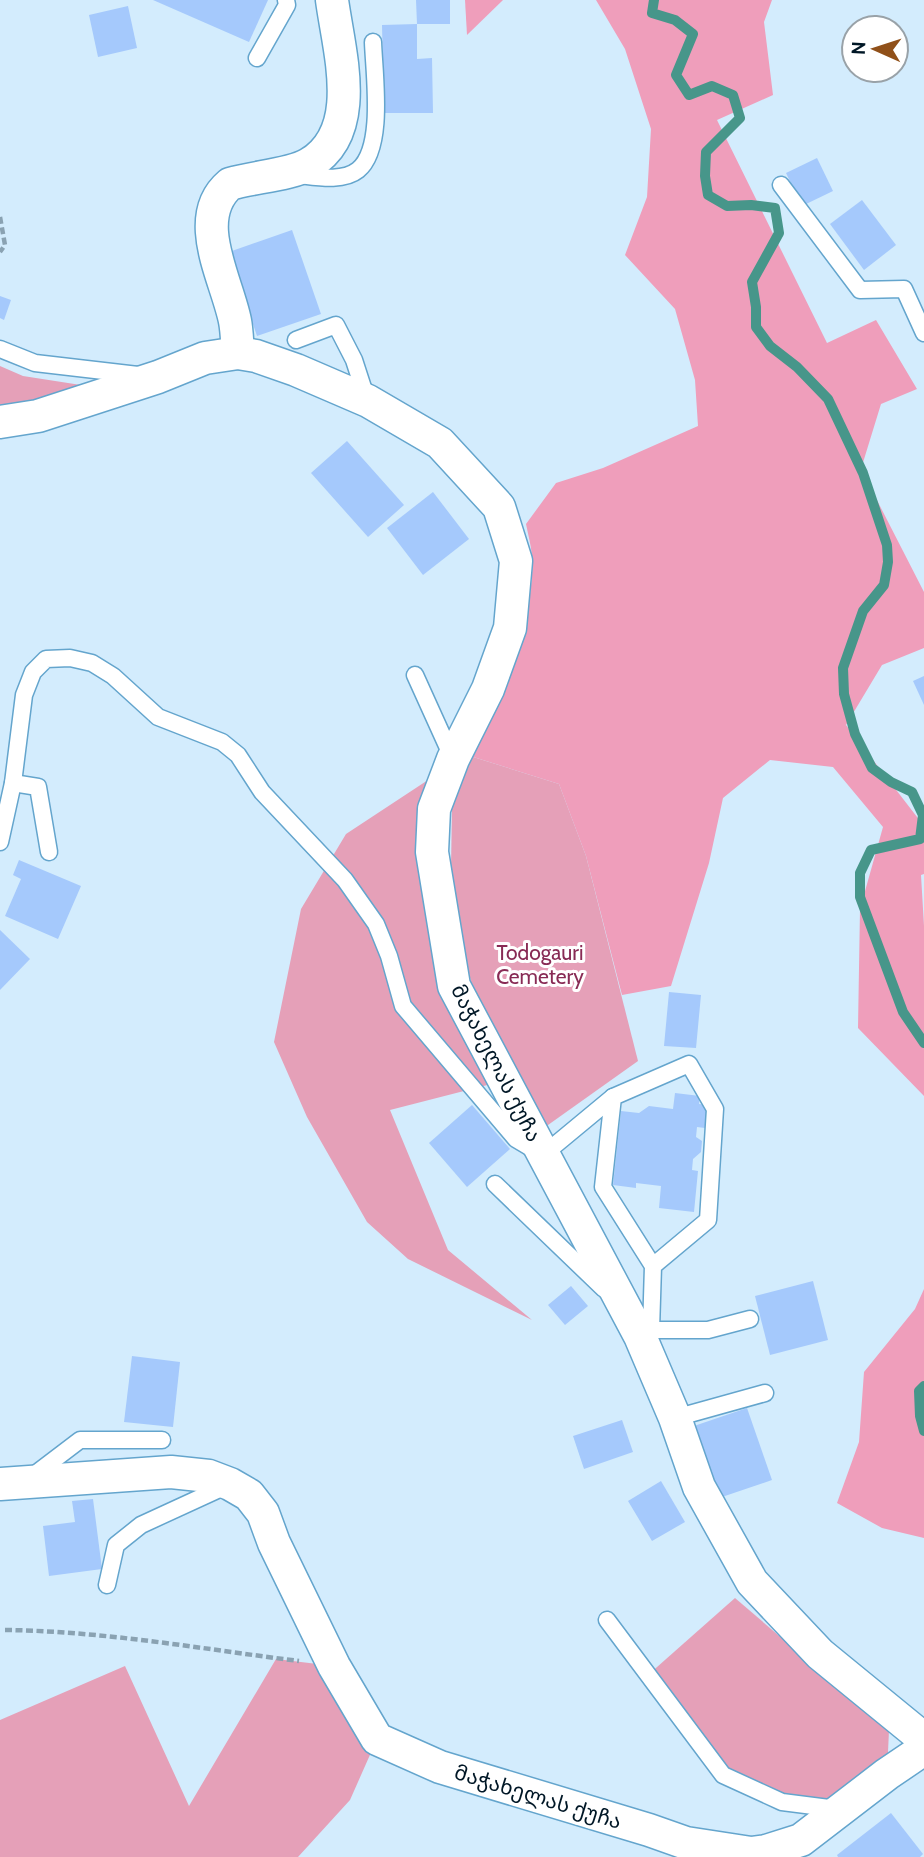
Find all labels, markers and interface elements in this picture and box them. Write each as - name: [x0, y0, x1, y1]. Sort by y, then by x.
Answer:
- north arrow: [840, 14, 910, 84]
- text: N: [847, 41, 870, 55]
- park label: Todogauri Cemetery: [496, 940, 584, 989]
- street label: მაჭახელას ქუჩა: [445, 980, 547, 1146]
- street label: მაჭახელას ქუჩა: [451, 1759, 625, 1835]

